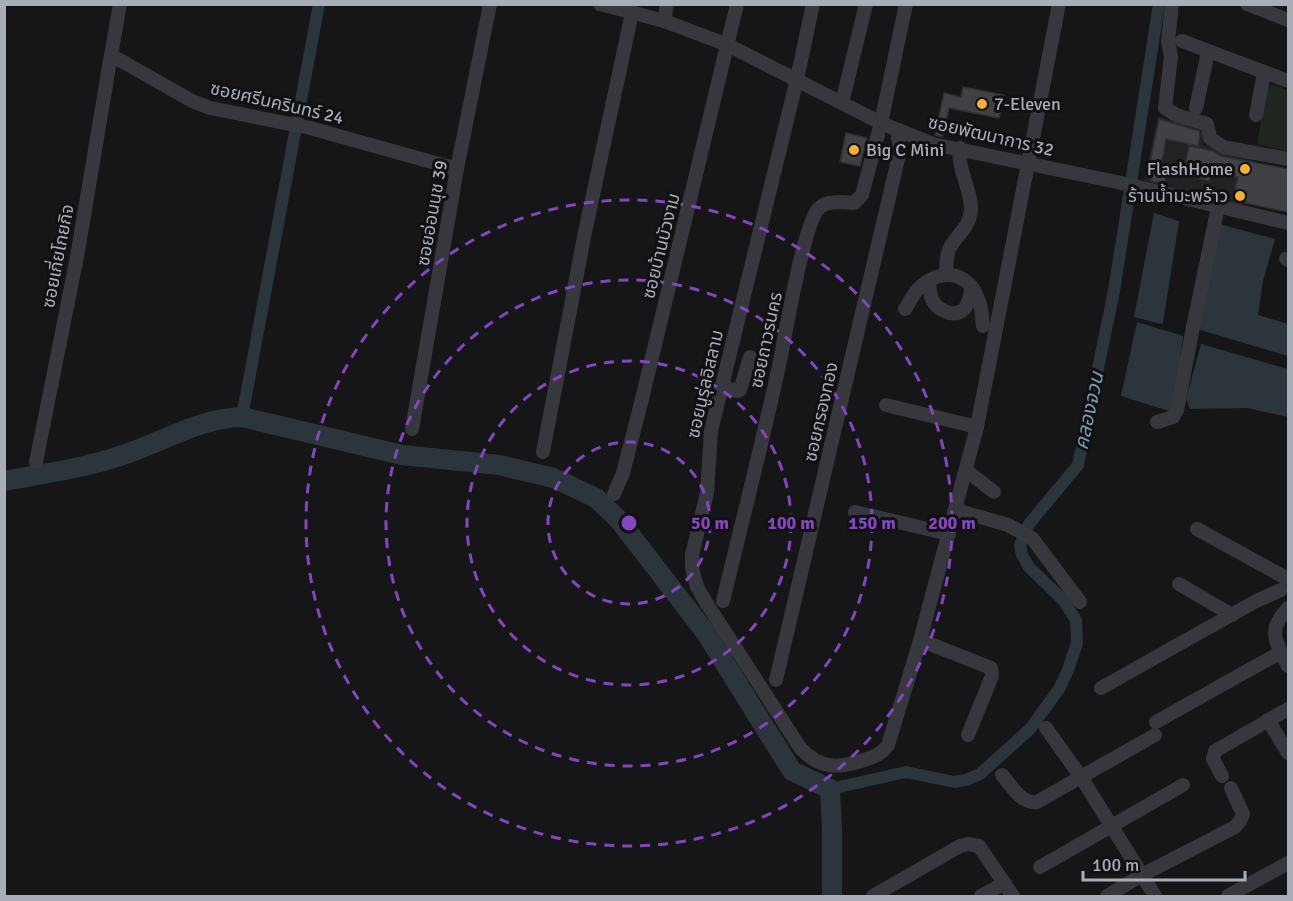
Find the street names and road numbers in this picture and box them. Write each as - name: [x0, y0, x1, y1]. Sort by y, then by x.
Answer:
- street label: ซอยศรีนครินทร์ 24: [208, 77, 346, 129]
- street label: ซอยพัฒนาการ 32: [926, 111, 1056, 161]
- street label: ซอยอ่อนนุช 39: [412, 158, 452, 268]
- street label: ซอยบ้านบัวงาม: [637, 191, 685, 301]
- street label: ซอยเกี่ยโกยกิจ: [35, 202, 79, 310]
- street label: ซอยถาวรนคร: [745, 290, 787, 390]
- street label: ซอยนูรุ่ลอิสลาม: [682, 328, 729, 440]
- street label: ซอยกรองทอง: [799, 360, 843, 464]

